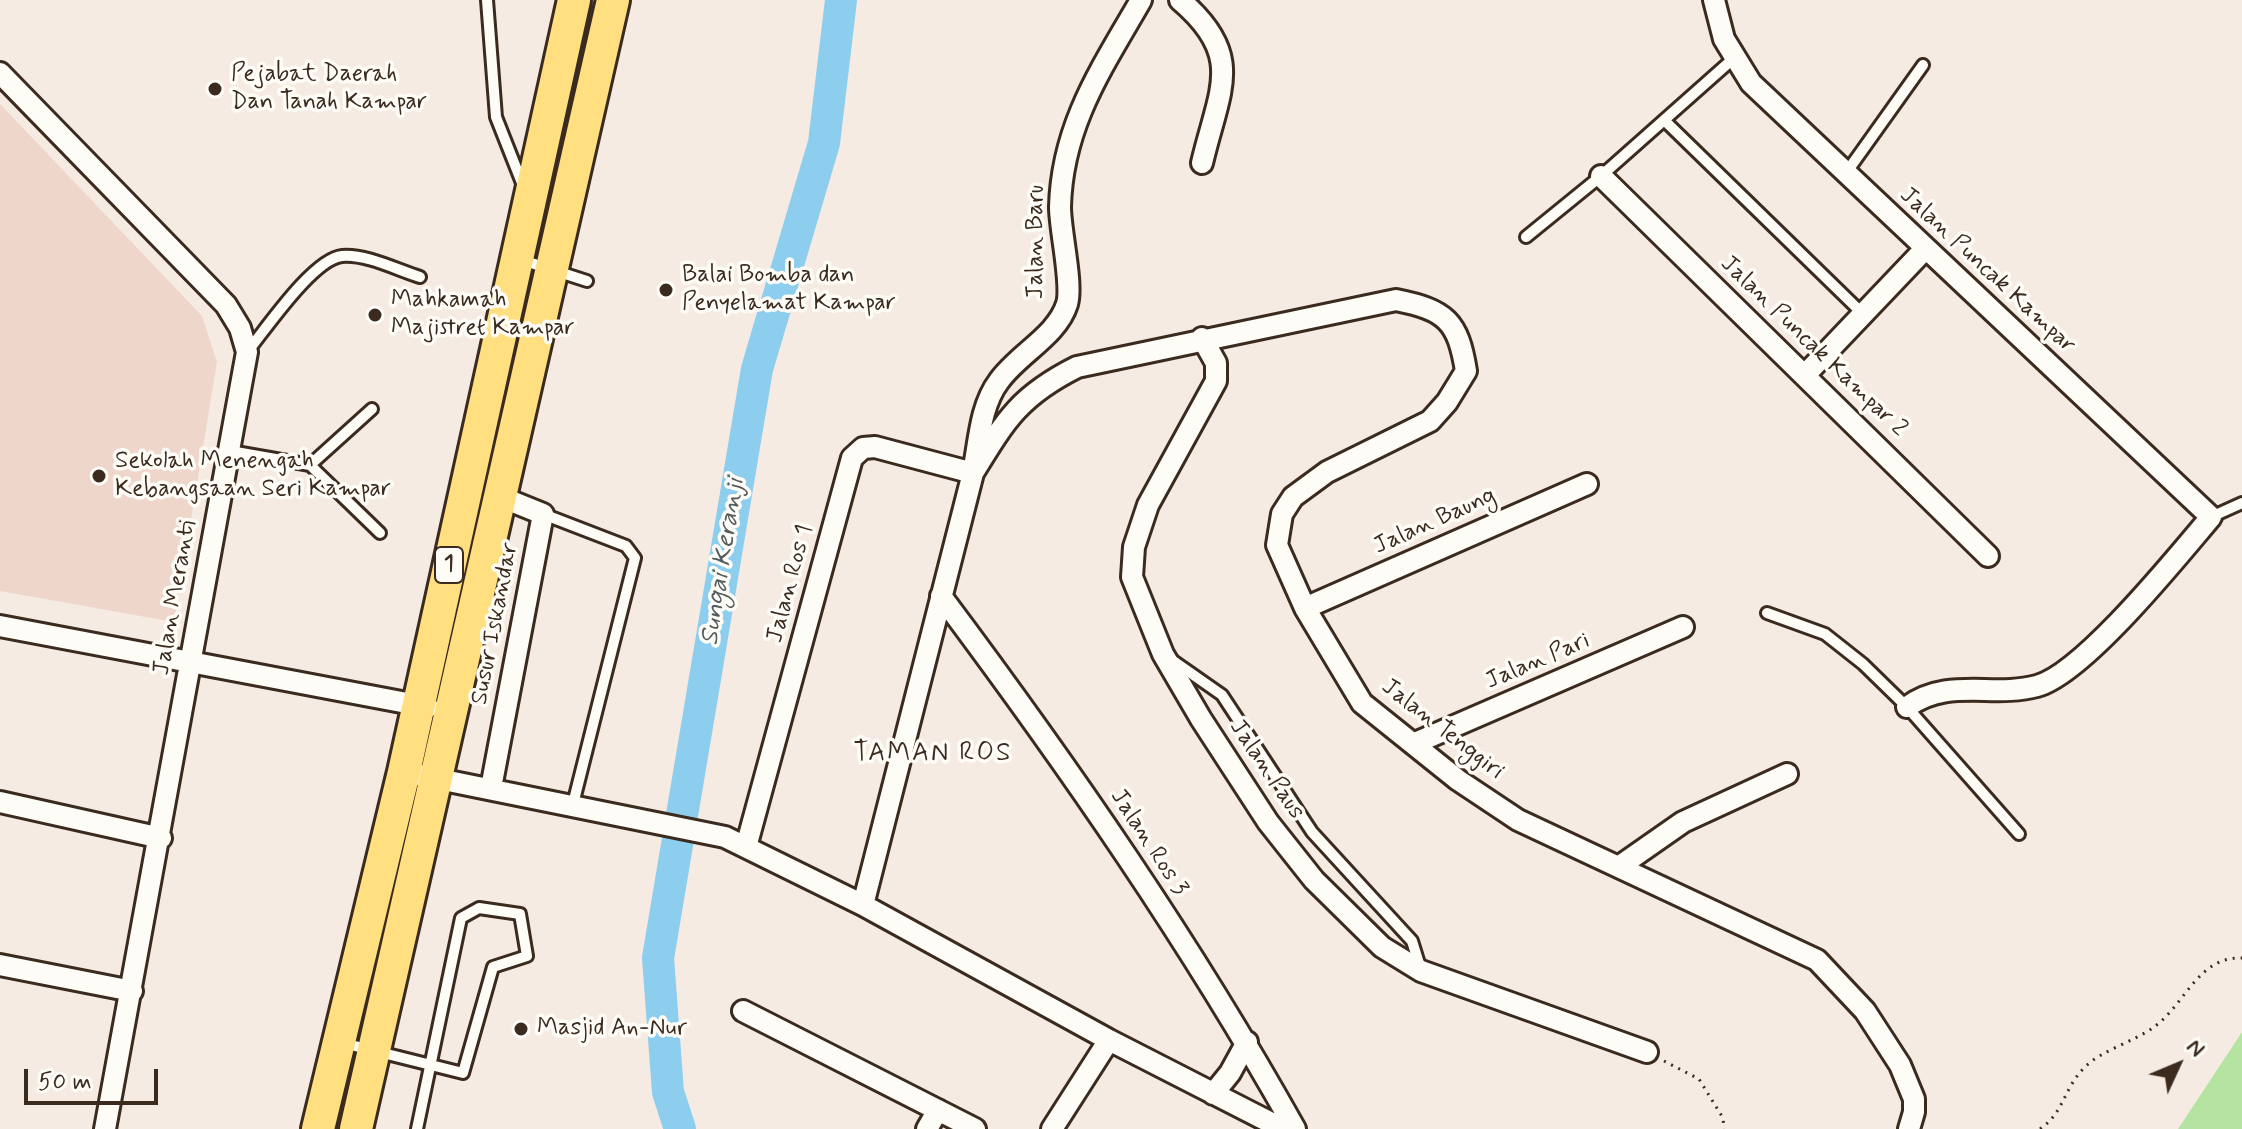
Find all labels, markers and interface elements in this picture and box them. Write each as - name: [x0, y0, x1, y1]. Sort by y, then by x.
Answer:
- place label: Pejabat Daerah Dan Tanah Kampar: [231, 61, 427, 117]
- marker: Pejabat Daerah Dan Tanah Kampar: [206, 80, 224, 98]
- street label: Jalan Puncak Kampar: [1893, 182, 2081, 360]
- street label: Jalan Baru: [1023, 185, 1051, 299]
- street label: Jalan Puncak Kampar 2: [1714, 250, 1912, 444]
- place label: Balai Bomba dan Penyelamat Kampar: [682, 262, 896, 318]
- marker: Balai Bomba dan Penyelamat Kampar: [657, 281, 675, 299]
- place label: Mahkamah Majistret Kampar: [391, 287, 575, 343]
- marker: Mahkamah Majistret Kampar: [366, 306, 384, 324]
- place label: Sekolah Menengah Kebangsaan Seri Kampar: [115, 448, 391, 504]
- marker: Sekolah Menengah Kebangsaan Seri Kampar: [90, 467, 108, 485]
- water label: Sungai Keranji: [695, 476, 753, 648]
- street label: Jalan Baung: [1370, 482, 1500, 562]
- street label: Jalan Meranti: [148, 518, 204, 678]
- street label: Jalan Ros 1: [761, 522, 821, 646]
- street label: Susur Iskandar: [466, 541, 526, 707]
- road number: 1: [435, 547, 463, 583]
- street label: Jalan Pari: [1482, 627, 1594, 697]
- street label: Jalan Tenggiri: [1375, 673, 1509, 787]
- street label: Jalan Paus: [1222, 715, 1310, 825]
- district label: TAMAN ROS: [854, 739, 1012, 771]
- street label: Jalan Ros 3: [1103, 784, 1193, 902]
- place label: Masjid An-Nur: [537, 1015, 687, 1043]
- marker: Masjid An-Nur: [512, 1020, 530, 1038]
- north arrow: [2138, 1025, 2218, 1105]
- text: N: [2180, 1033, 2210, 1063]
- scale bar: [28, 1053, 162, 1103]
- text: 50 m: [38, 1067, 92, 1098]

